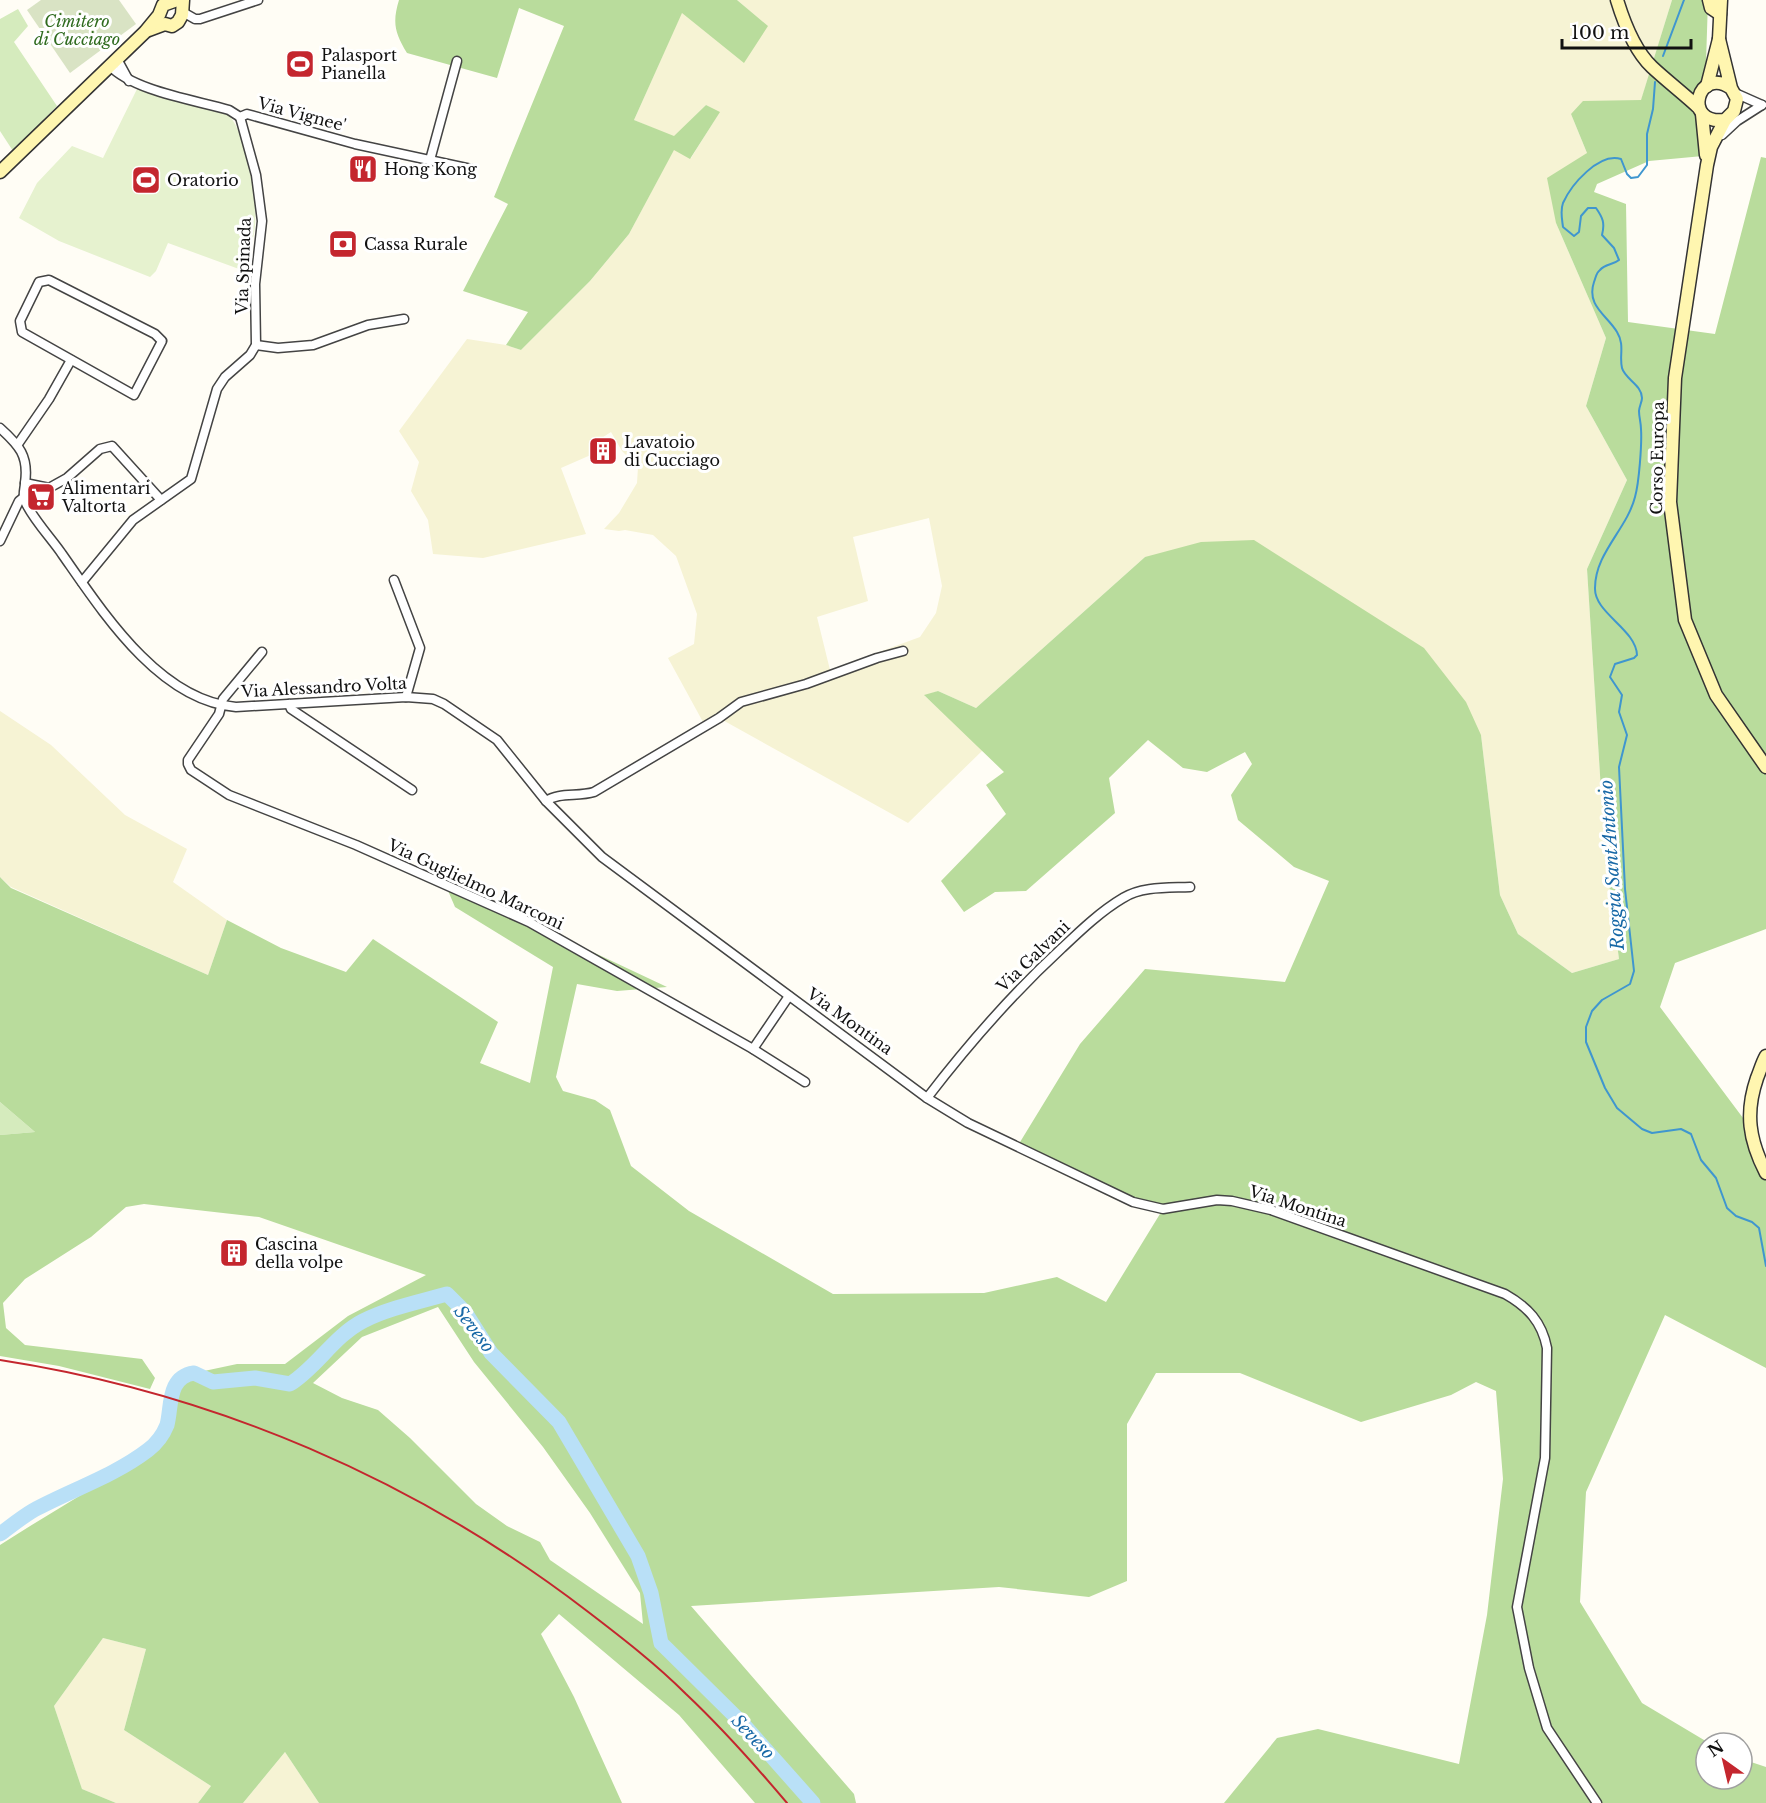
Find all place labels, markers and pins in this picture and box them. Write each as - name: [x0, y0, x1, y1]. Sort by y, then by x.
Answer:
- place label: Palasport Pianella: [321, 45, 397, 83]
- sports icon: Palasport Pianella: [284, 48, 316, 80]
- restaurant icon: Hong Kong: [347, 153, 379, 185]
- place label: Hong Kong: [384, 159, 477, 179]
- sports icon: Oratorio: [130, 164, 162, 196]
- place label: Oratorio: [167, 170, 239, 190]
- bank icon: Cassa Rurale: [327, 228, 359, 260]
- place label: Cassa Rurale: [364, 234, 468, 254]
- place label: Lavatoio di Cucciago: [624, 432, 720, 470]
- building icon: Lavatoio di Cucciago: [587, 435, 619, 467]
- place label: Alimentari Valtorta: [61, 478, 151, 516]
- supermarket icon: Alimentari Valtorta: [25, 481, 57, 513]
- place label: Cascina della volpe: [255, 1234, 343, 1272]
- building icon: Cascina della volpe: [218, 1237, 250, 1269]

